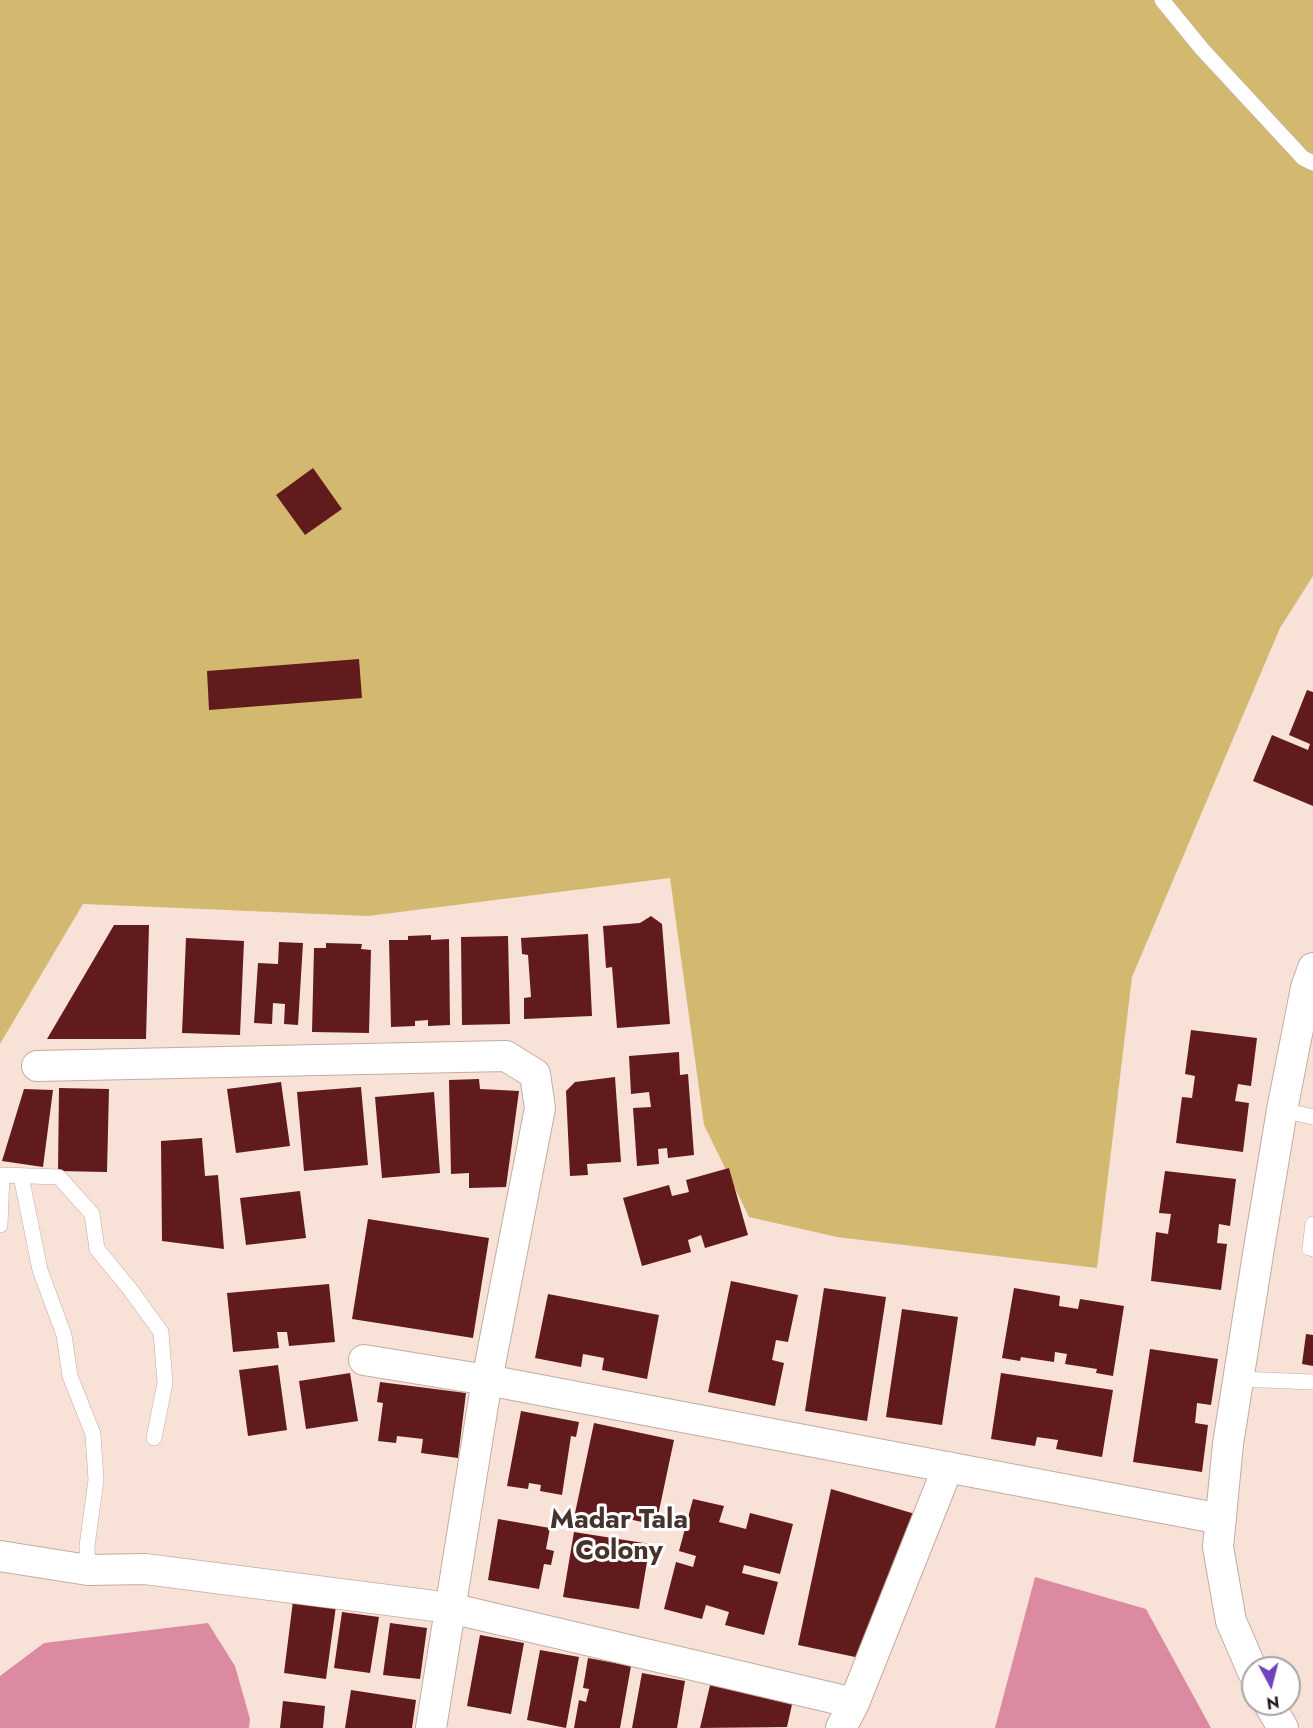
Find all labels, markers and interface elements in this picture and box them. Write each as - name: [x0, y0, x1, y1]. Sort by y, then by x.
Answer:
- district label: Madar Tala Colony: [550, 1505, 688, 1568]
- north arrow: [1241, 1656, 1301, 1716]
- text: N: [1265, 1690, 1281, 1715]

